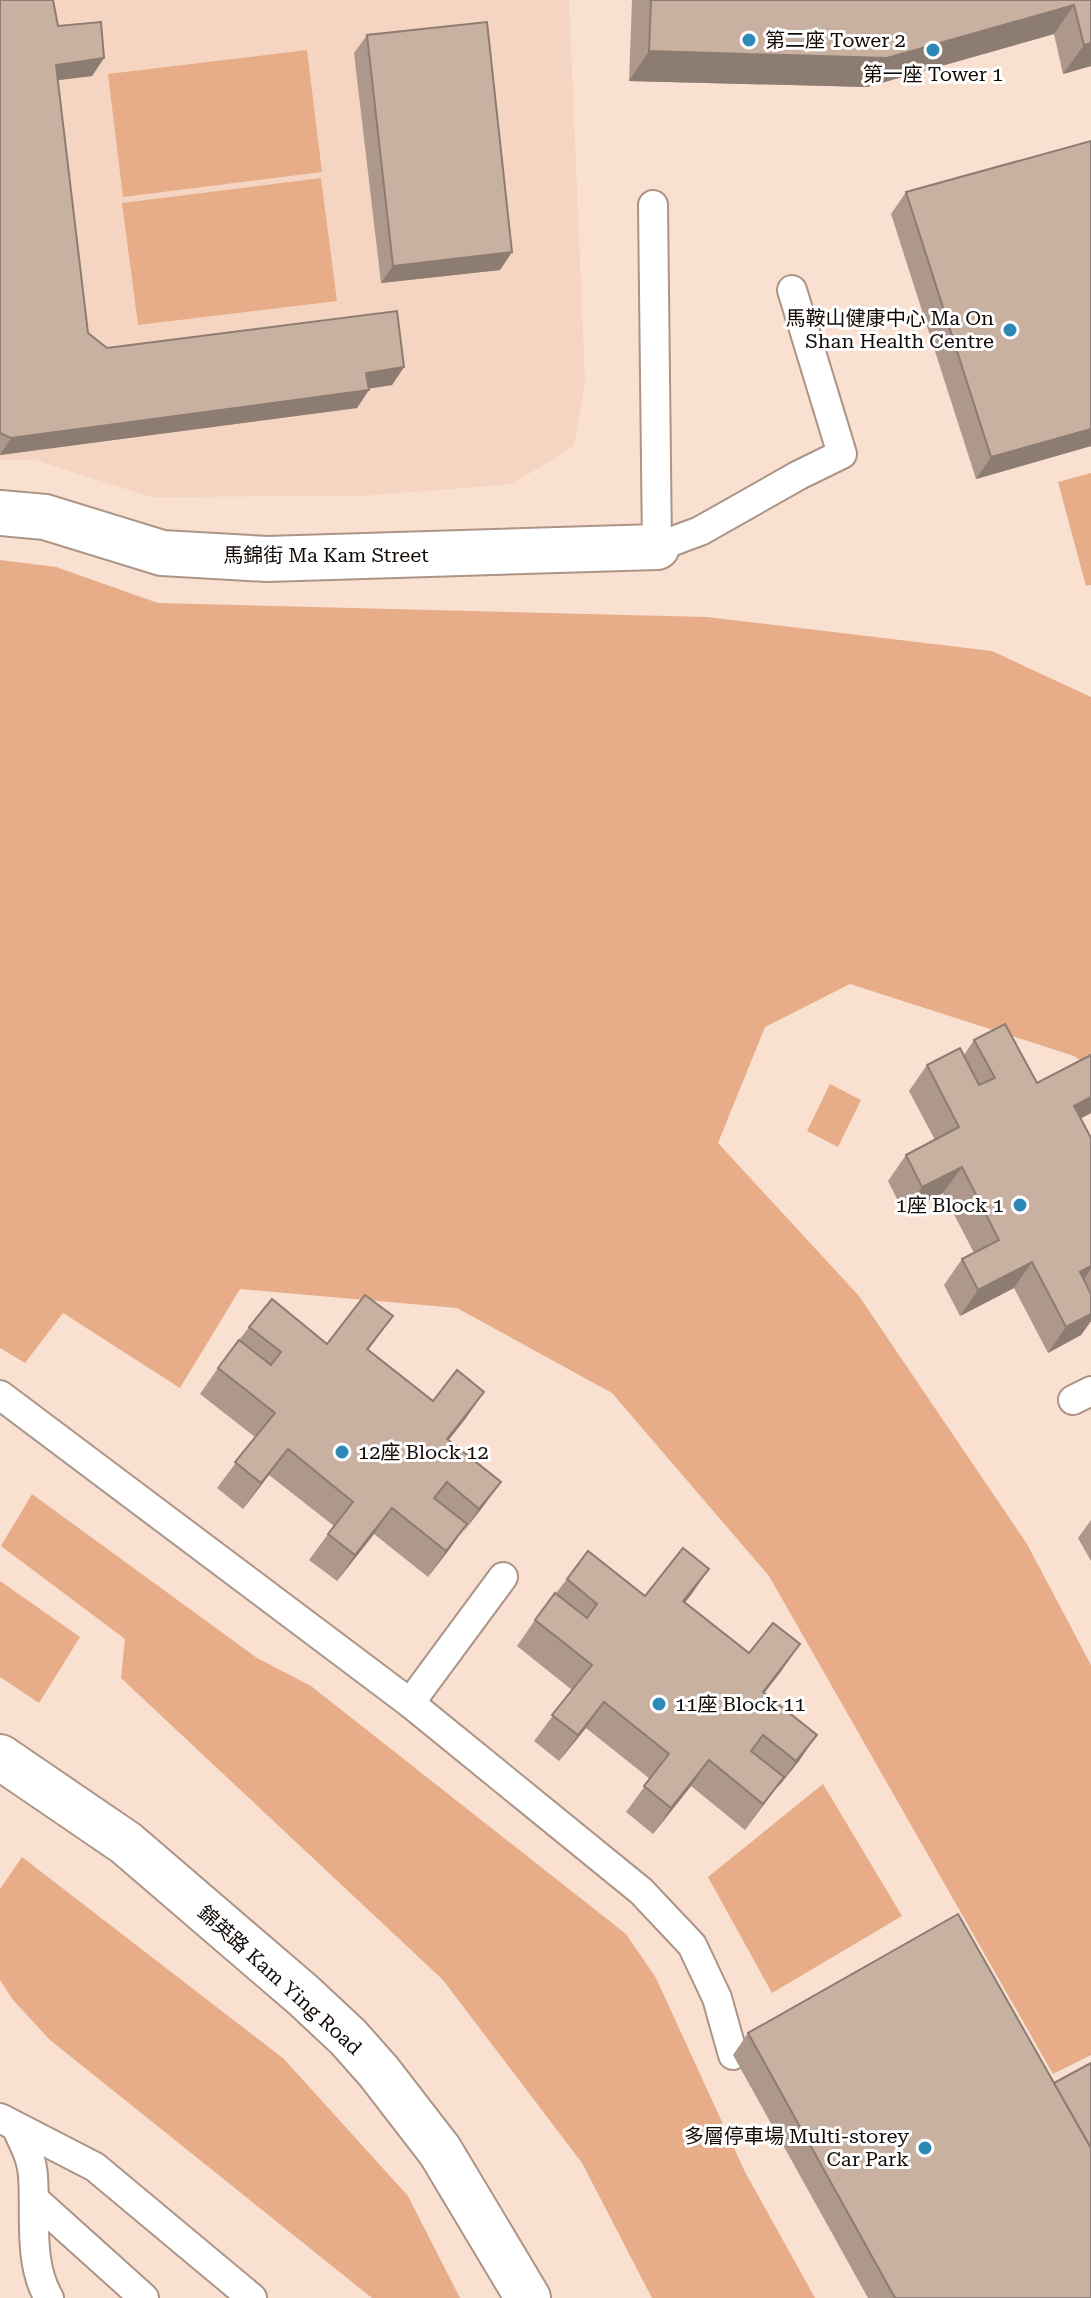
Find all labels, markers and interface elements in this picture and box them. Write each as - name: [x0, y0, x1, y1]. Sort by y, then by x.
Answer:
- place label: 第二座 Tower 2: [765, 28, 906, 52]
- marker: 第二座 Tower 2: [740, 31, 758, 49]
- marker: 第一座 Tower 1: [924, 41, 942, 59]
- place label: 第一座 Tower 1: [863, 62, 1003, 86]
- place label: 馬鞍山健康中心 Ma On Shan Health Centre: [785, 306, 994, 353]
- marker: 馬鞍山健康中心 Ma On Shan Health Centre: [1001, 321, 1019, 339]
- street label: 馬錦街 Ma Kam Street: [223, 543, 429, 567]
- place label: 1座 Block 1: [896, 1193, 1004, 1217]
- marker: 1座 Block 1: [1011, 1196, 1029, 1214]
- place label: 12座 Block 12: [358, 1440, 489, 1464]
- marker: 12座 Block 12: [333, 1443, 351, 1461]
- place label: 11座 Block 11: [675, 1692, 806, 1716]
- marker: 11座 Block 11: [650, 1695, 668, 1713]
- street label: 錦英路 Kam Ying Road: [193, 1900, 367, 2060]
- place label: 多層停車場 Multi-storey Car Park: [684, 2124, 909, 2171]
- marker: 多層停車場 Multi-storey Car Park: [916, 2139, 934, 2157]

